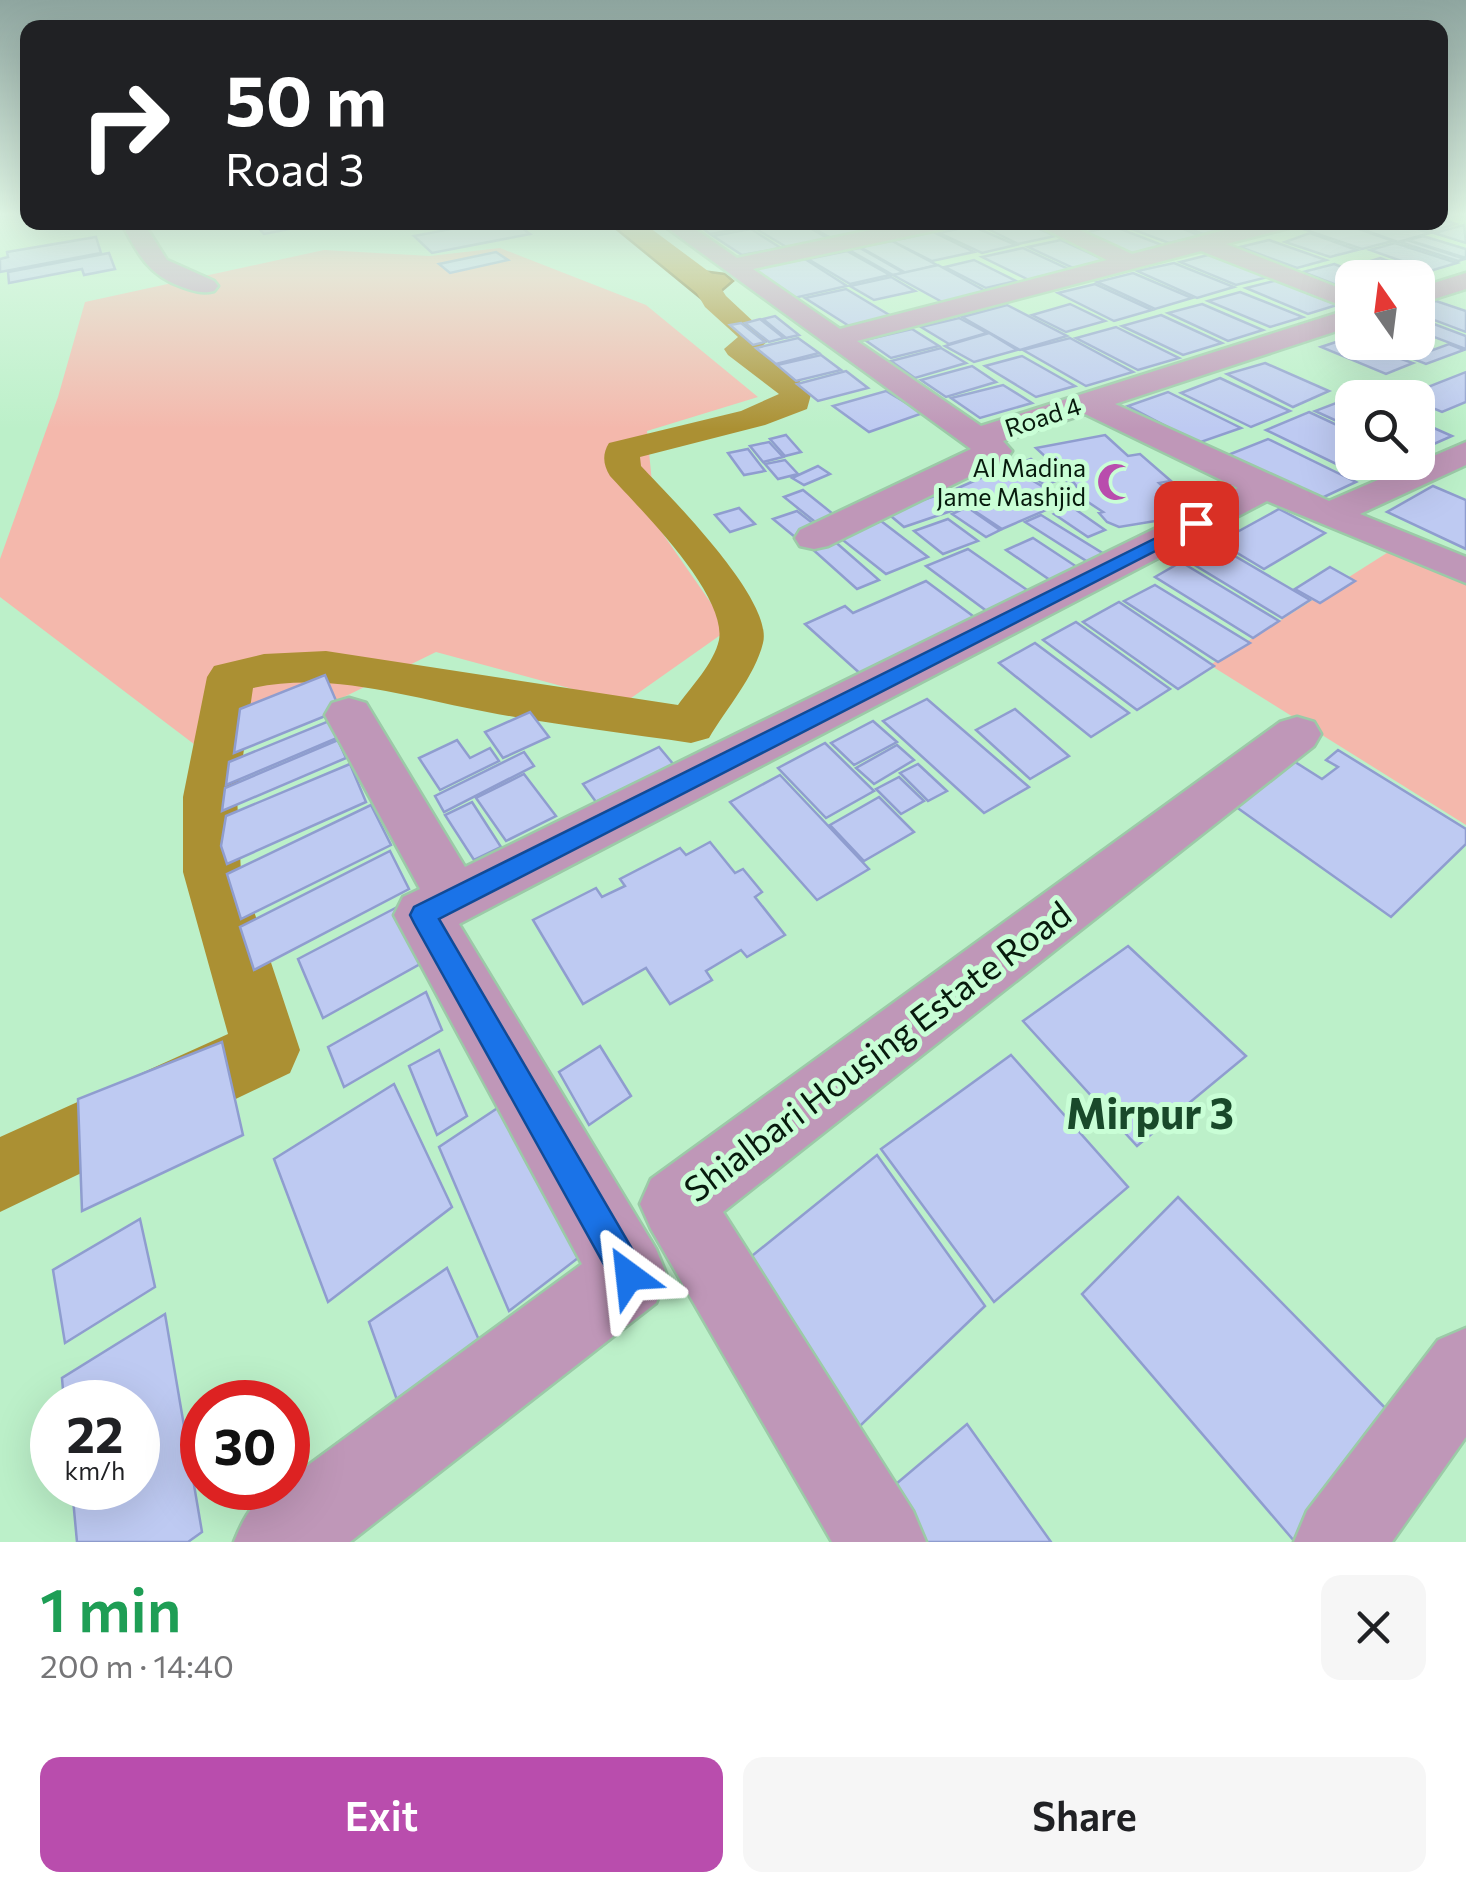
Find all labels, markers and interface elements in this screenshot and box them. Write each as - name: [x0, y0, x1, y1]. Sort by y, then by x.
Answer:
- text: 50 m: [225, 55, 387, 140]
- icon: right: [60, 60, 190, 190]
- text: Road 3: [225, 140, 364, 195]
- north arrow: [1335, 260, 1435, 360]
- map controls: [1335, 260, 1435, 480]
- button: search: [1335, 380, 1435, 480]
- street label: Road 4: [1001, 390, 1084, 442]
- place label: Al Madina Jame Mashjid: [936, 452, 1086, 511]
- mosque icon: Al Madina Jame Mashjid: [1095, 461, 1137, 503]
- pin: [1154, 481, 1239, 566]
- icon: arrive: [1169, 496, 1224, 551]
- street label: Shialbari Housing Estate Road: [675, 891, 1078, 1209]
- district label: Mirpur 3: [1066, 1086, 1234, 1138]
- position arrow: [577, 1224, 681, 1328]
- speed limit sign: 30: [180, 1380, 310, 1510]
- text: 22: [67, 1402, 123, 1463]
- text: km/h: [65, 1455, 125, 1485]
- text: 1 min: [40, 1571, 181, 1644]
- button: close: [1321, 1575, 1426, 1680]
- text: 200 m · 14:40: [40, 1645, 234, 1685]
- button: Exit: [40, 1757, 723, 1872]
- button: Share: [743, 1757, 1426, 1872]

